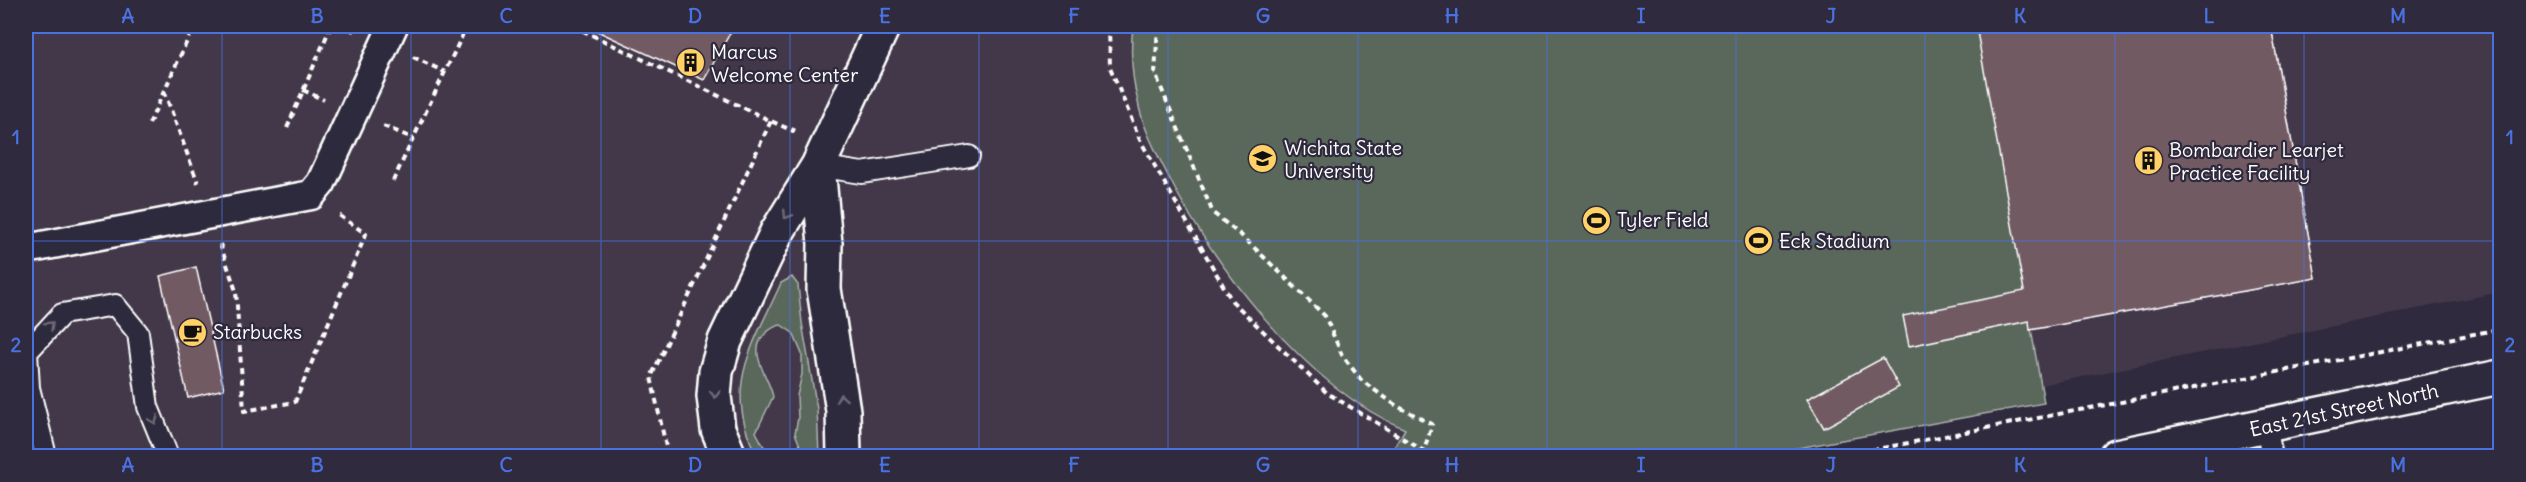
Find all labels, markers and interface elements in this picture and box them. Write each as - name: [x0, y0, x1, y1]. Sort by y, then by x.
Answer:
- text: A: [122, 3, 135, 28]
- text: B: [310, 3, 324, 28]
- text: C: [499, 3, 513, 28]
- text: D: [688, 3, 702, 28]
- text: E: [879, 3, 891, 28]
- text: F: [1068, 3, 1080, 28]
- text: G: [1256, 3, 1270, 28]
- text: H: [1445, 3, 1459, 28]
- text: I: [1637, 3, 1646, 28]
- text: J: [1826, 3, 1837, 28]
- text: K: [2014, 3, 2027, 28]
- text: L: [2204, 3, 2215, 28]
- text: M: [2390, 3, 2406, 28]
- place label: Marcus Welcome Center: [711, 39, 858, 87]
- building icon: Marcus Welcome Center: [674, 47, 706, 79]
- text: 1: [12, 124, 20, 149]
- text: 1: [2506, 124, 2514, 149]
- place label: Wichita State University: [1284, 135, 1402, 183]
- place label: Bombardier Learjet Practice Facility: [2169, 137, 2344, 185]
- school or university icon: Wichita State University: [1247, 143, 1279, 175]
- building icon: Bombardier Learjet Practice Facility: [2132, 145, 2164, 177]
- sports icon: Tyler Field: [1580, 204, 1612, 236]
- place label: Tyler Field: [1617, 207, 1709, 232]
- one-way arrow: [783, 209, 795, 219]
- sports icon: Eck Stadium: [1742, 225, 1774, 257]
- place label: Eck Stadium: [1779, 228, 1890, 253]
- cafe icon: Starbucks: [176, 316, 208, 348]
- place label: Starbucks: [213, 319, 302, 344]
- one-way arrow: [43, 322, 54, 333]
- text: 2: [11, 332, 22, 357]
- text: 2: [2505, 332, 2516, 357]
- street label: East 21st Street North: [2247, 377, 2441, 442]
- one-way arrow: [709, 390, 721, 399]
- one-way arrow: [836, 394, 848, 403]
- one-way arrow: [146, 414, 159, 425]
- text: A: [122, 452, 135, 477]
- text: B: [310, 452, 324, 477]
- text: C: [499, 452, 513, 477]
- text: D: [688, 452, 702, 477]
- text: E: [879, 452, 891, 477]
- text: F: [1068, 452, 1080, 477]
- text: G: [1256, 452, 1270, 477]
- text: H: [1445, 452, 1459, 477]
- text: I: [1637, 452, 1646, 477]
- text: J: [1826, 452, 1837, 477]
- text: K: [2014, 452, 2027, 477]
- text: L: [2204, 452, 2215, 477]
- text: M: [2390, 452, 2406, 477]

